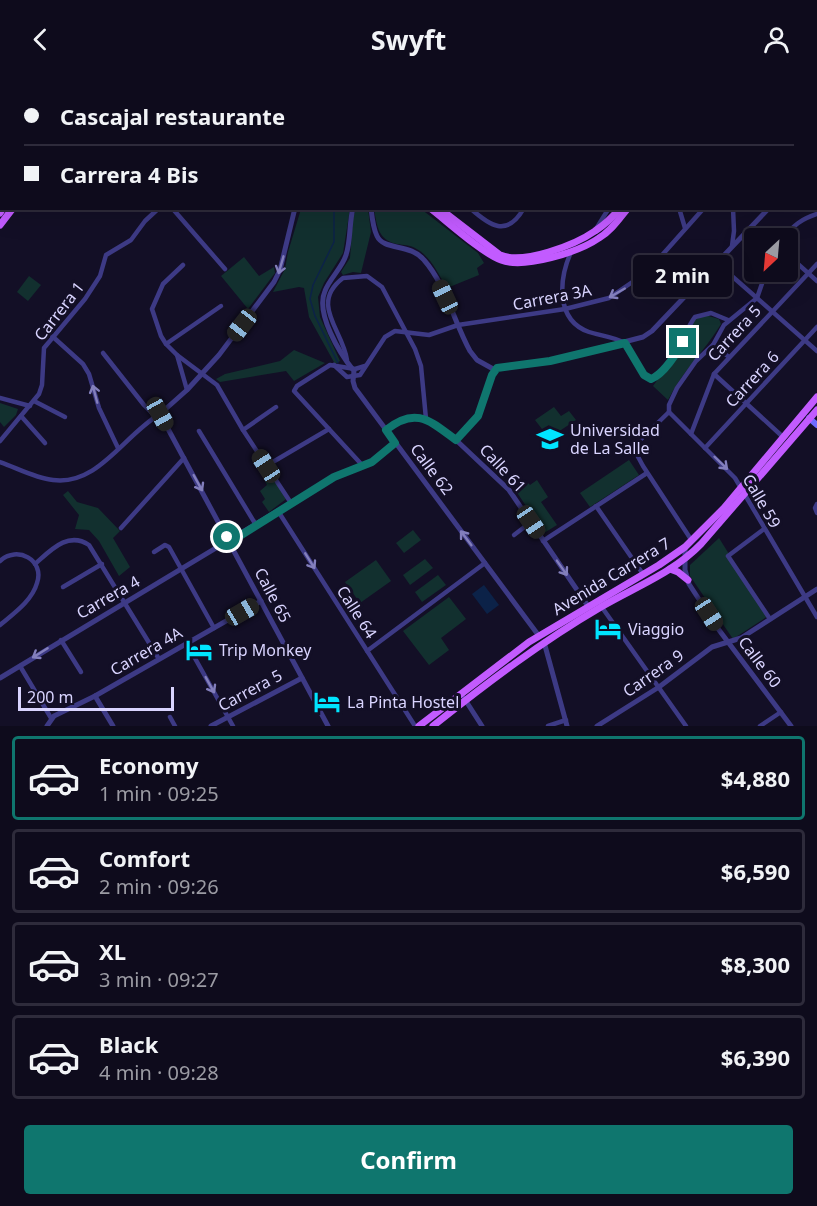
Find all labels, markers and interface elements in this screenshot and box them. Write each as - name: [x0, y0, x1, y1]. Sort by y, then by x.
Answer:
- text: Swyft: [371, 21, 446, 58]
- icon: back: [24, 23, 57, 56]
- icon: person: [760, 23, 793, 56]
- text: Cascajal restaurante: [60, 101, 285, 131]
- text: Carrera 4 Bis: [60, 159, 199, 189]
- north arrow: [744, 228, 798, 282]
- map controls: [744, 228, 798, 282]
- one-way arrow: [275, 255, 286, 274]
- callout: 2 min: [634, 255, 732, 297]
- text: 2 min: [655, 262, 710, 289]
- street label: Carrera 1: [29, 277, 89, 345]
- car: [429, 277, 461, 317]
- street label: Carrera 3A: [511, 278, 594, 315]
- one-way arrow: [609, 287, 626, 299]
- street label: Carrera 5: [702, 300, 766, 366]
- car: [224, 305, 260, 345]
- route end: [669, 328, 696, 355]
- street label: Carrera 6: [720, 346, 784, 412]
- one-way arrow: [89, 385, 101, 404]
- car: [143, 394, 177, 434]
- place label: Universidad de La Salle: [570, 419, 660, 459]
- school or university icon: Universidad de La Salle: [535, 424, 565, 454]
- street label: Calle 62: [406, 439, 458, 499]
- street label: Calle 61: [475, 439, 531, 497]
- car: [249, 446, 283, 486]
- one-way arrow: [713, 456, 728, 471]
- street label: Calle 59: [738, 470, 786, 532]
- one-way arrow: [193, 474, 204, 492]
- car: [513, 502, 549, 542]
- route start: [213, 523, 240, 550]
- one-way arrow: [460, 531, 473, 547]
- street label: Avenida Carrera 7: [548, 532, 674, 620]
- one-way arrow: [304, 552, 316, 569]
- one-way arrow: [556, 559, 568, 576]
- street label: Calle 65: [249, 564, 297, 626]
- street label: Carrera 4: [72, 570, 144, 624]
- street label: Calle 64: [332, 581, 382, 643]
- car: [692, 594, 726, 634]
- car: [222, 595, 262, 629]
- hotel icon: Viaggio: [593, 614, 623, 644]
- place label: Viaggio: [628, 618, 684, 640]
- street label: Carrera 4A: [106, 621, 187, 680]
- street label: Calle 60: [734, 632, 786, 692]
- hotel icon: Trip Monkey: [184, 635, 214, 665]
- place label: Trip Monkey: [219, 639, 312, 661]
- street label: Carrera 9: [618, 644, 688, 702]
- one-way arrow: [32, 648, 49, 660]
- street label: Carrera 5: [214, 664, 286, 716]
- one-way arrow: [204, 676, 216, 693]
- scale bar: [18, 684, 174, 712]
- text: 200 m: [27, 686, 74, 708]
- hotel icon: La Pinta Hostel: [312, 687, 342, 717]
- place label: La Pinta Hostel: [347, 691, 459, 713]
- text: Economy: [99, 750, 198, 780]
- icon: car: [27, 751, 81, 805]
- text: $4,880: [721, 763, 790, 793]
- text: 1 min · 09:25: [99, 780, 219, 807]
- text: Comfort: [99, 843, 190, 873]
- icon: car: [27, 844, 81, 898]
- text: $6,590: [721, 856, 790, 886]
- text: 2 min · 09:26: [99, 873, 219, 900]
- text: XL: [99, 936, 126, 966]
- icon: car: [27, 937, 81, 991]
- text: $8,300: [721, 949, 790, 979]
- text: 3 min · 09:27: [99, 966, 219, 993]
- text: Black: [99, 1029, 158, 1059]
- icon: car: [27, 1030, 81, 1084]
- text: $6,390: [721, 1042, 790, 1072]
- text: 4 min · 09:28: [99, 1059, 219, 1086]
- button: Confirm: [24, 1125, 793, 1194]

